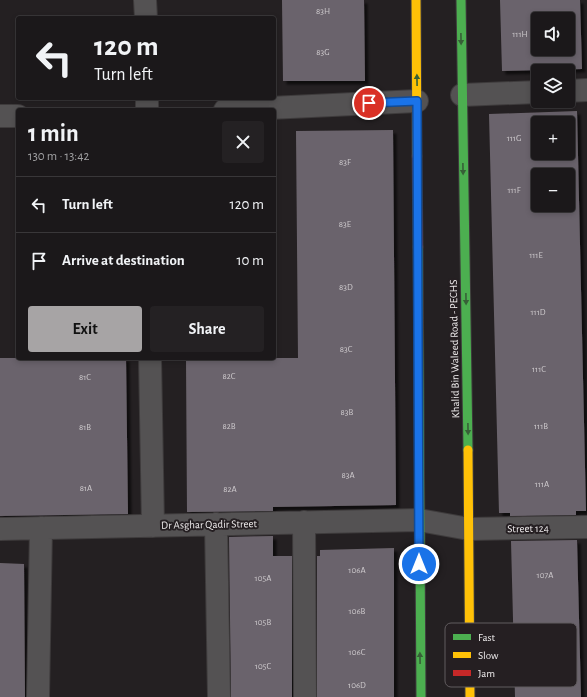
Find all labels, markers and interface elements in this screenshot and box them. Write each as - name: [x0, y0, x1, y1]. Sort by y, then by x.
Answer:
- house number: 83H: [316, 7, 330, 16]
- map controls: [531, 12, 575, 212]
- button: sound: [531, 12, 575, 56]
- house number: 111H: [512, 30, 528, 39]
- icon: left: [28, 32, 80, 84]
- text: 120 m: [94, 33, 159, 61]
- one-way arrow: [458, 33, 465, 45]
- house number: 83G: [316, 48, 330, 57]
- button: layers: [531, 64, 575, 108]
- text: Turn left: [94, 66, 153, 84]
- one-way arrow: [414, 73, 420, 86]
- pin: [352, 86, 386, 120]
- icon: arrive: [358, 92, 380, 114]
- button: +: [531, 116, 575, 160]
- button: close: [222, 121, 264, 163]
- text: 1 min: [28, 122, 79, 146]
- house number: 111G: [507, 134, 521, 143]
- text: 130 m · 13:42: [28, 150, 89, 163]
- house number: 83F: [339, 158, 351, 167]
- one-way arrow: [460, 163, 467, 175]
- button: −: [531, 168, 575, 212]
- house number: 111F: [507, 186, 521, 195]
- icon: left: [28, 194, 50, 216]
- text: Turn left: [62, 197, 113, 212]
- text: 120 m: [230, 197, 264, 212]
- house number: 83E: [339, 220, 352, 229]
- icon: arrive: [28, 250, 50, 272]
- house number: 111E: [529, 251, 543, 260]
- text: Arrive at destination: [62, 253, 185, 268]
- text: 10 m: [236, 253, 264, 268]
- street label: Khalid Bin Waleed Road - PECHS: [448, 280, 461, 418]
- house number: 83D: [339, 283, 353, 292]
- one-way arrow: [462, 293, 469, 305]
- button: Exit: [28, 306, 142, 352]
- button: Share: [150, 306, 264, 352]
- house number: 111D: [530, 308, 546, 317]
- house number: 83C: [340, 345, 353, 354]
- house number: 111C: [532, 365, 546, 374]
- house number: 82C: [222, 372, 236, 381]
- house number: 81C: [79, 373, 91, 382]
- house number: 83B: [341, 408, 354, 417]
- house number: 82B: [222, 422, 236, 431]
- house number: 111B: [534, 422, 548, 431]
- house number: 81B: [79, 423, 91, 432]
- one-way arrow: [464, 423, 471, 435]
- house number: 83A: [341, 471, 355, 480]
- house number: 111A: [535, 480, 549, 489]
- house number: 81A: [80, 484, 92, 493]
- house number: 82A: [223, 485, 237, 494]
- street label: Dr Asghar Qadir Street: [161, 518, 258, 531]
- street label: Street 124: [507, 523, 549, 534]
- position arrow: [398, 543, 440, 585]
- house number: 106A: [348, 566, 366, 575]
- house number: 107A: [537, 571, 553, 580]
- house number: 105A: [255, 574, 271, 583]
- house number: 106B: [349, 607, 366, 616]
- house number: 105B: [255, 618, 271, 627]
- legend: [445, 623, 577, 687]
- text: Fast: [478, 632, 496, 643]
- house number: 106C: [349, 648, 366, 657]
- text: Slow: [478, 650, 499, 661]
- one-way arrow: [417, 651, 423, 664]
- house number: 105C: [255, 662, 271, 671]
- text: Jam: [478, 668, 495, 679]
- house number: 106D: [348, 681, 366, 690]

